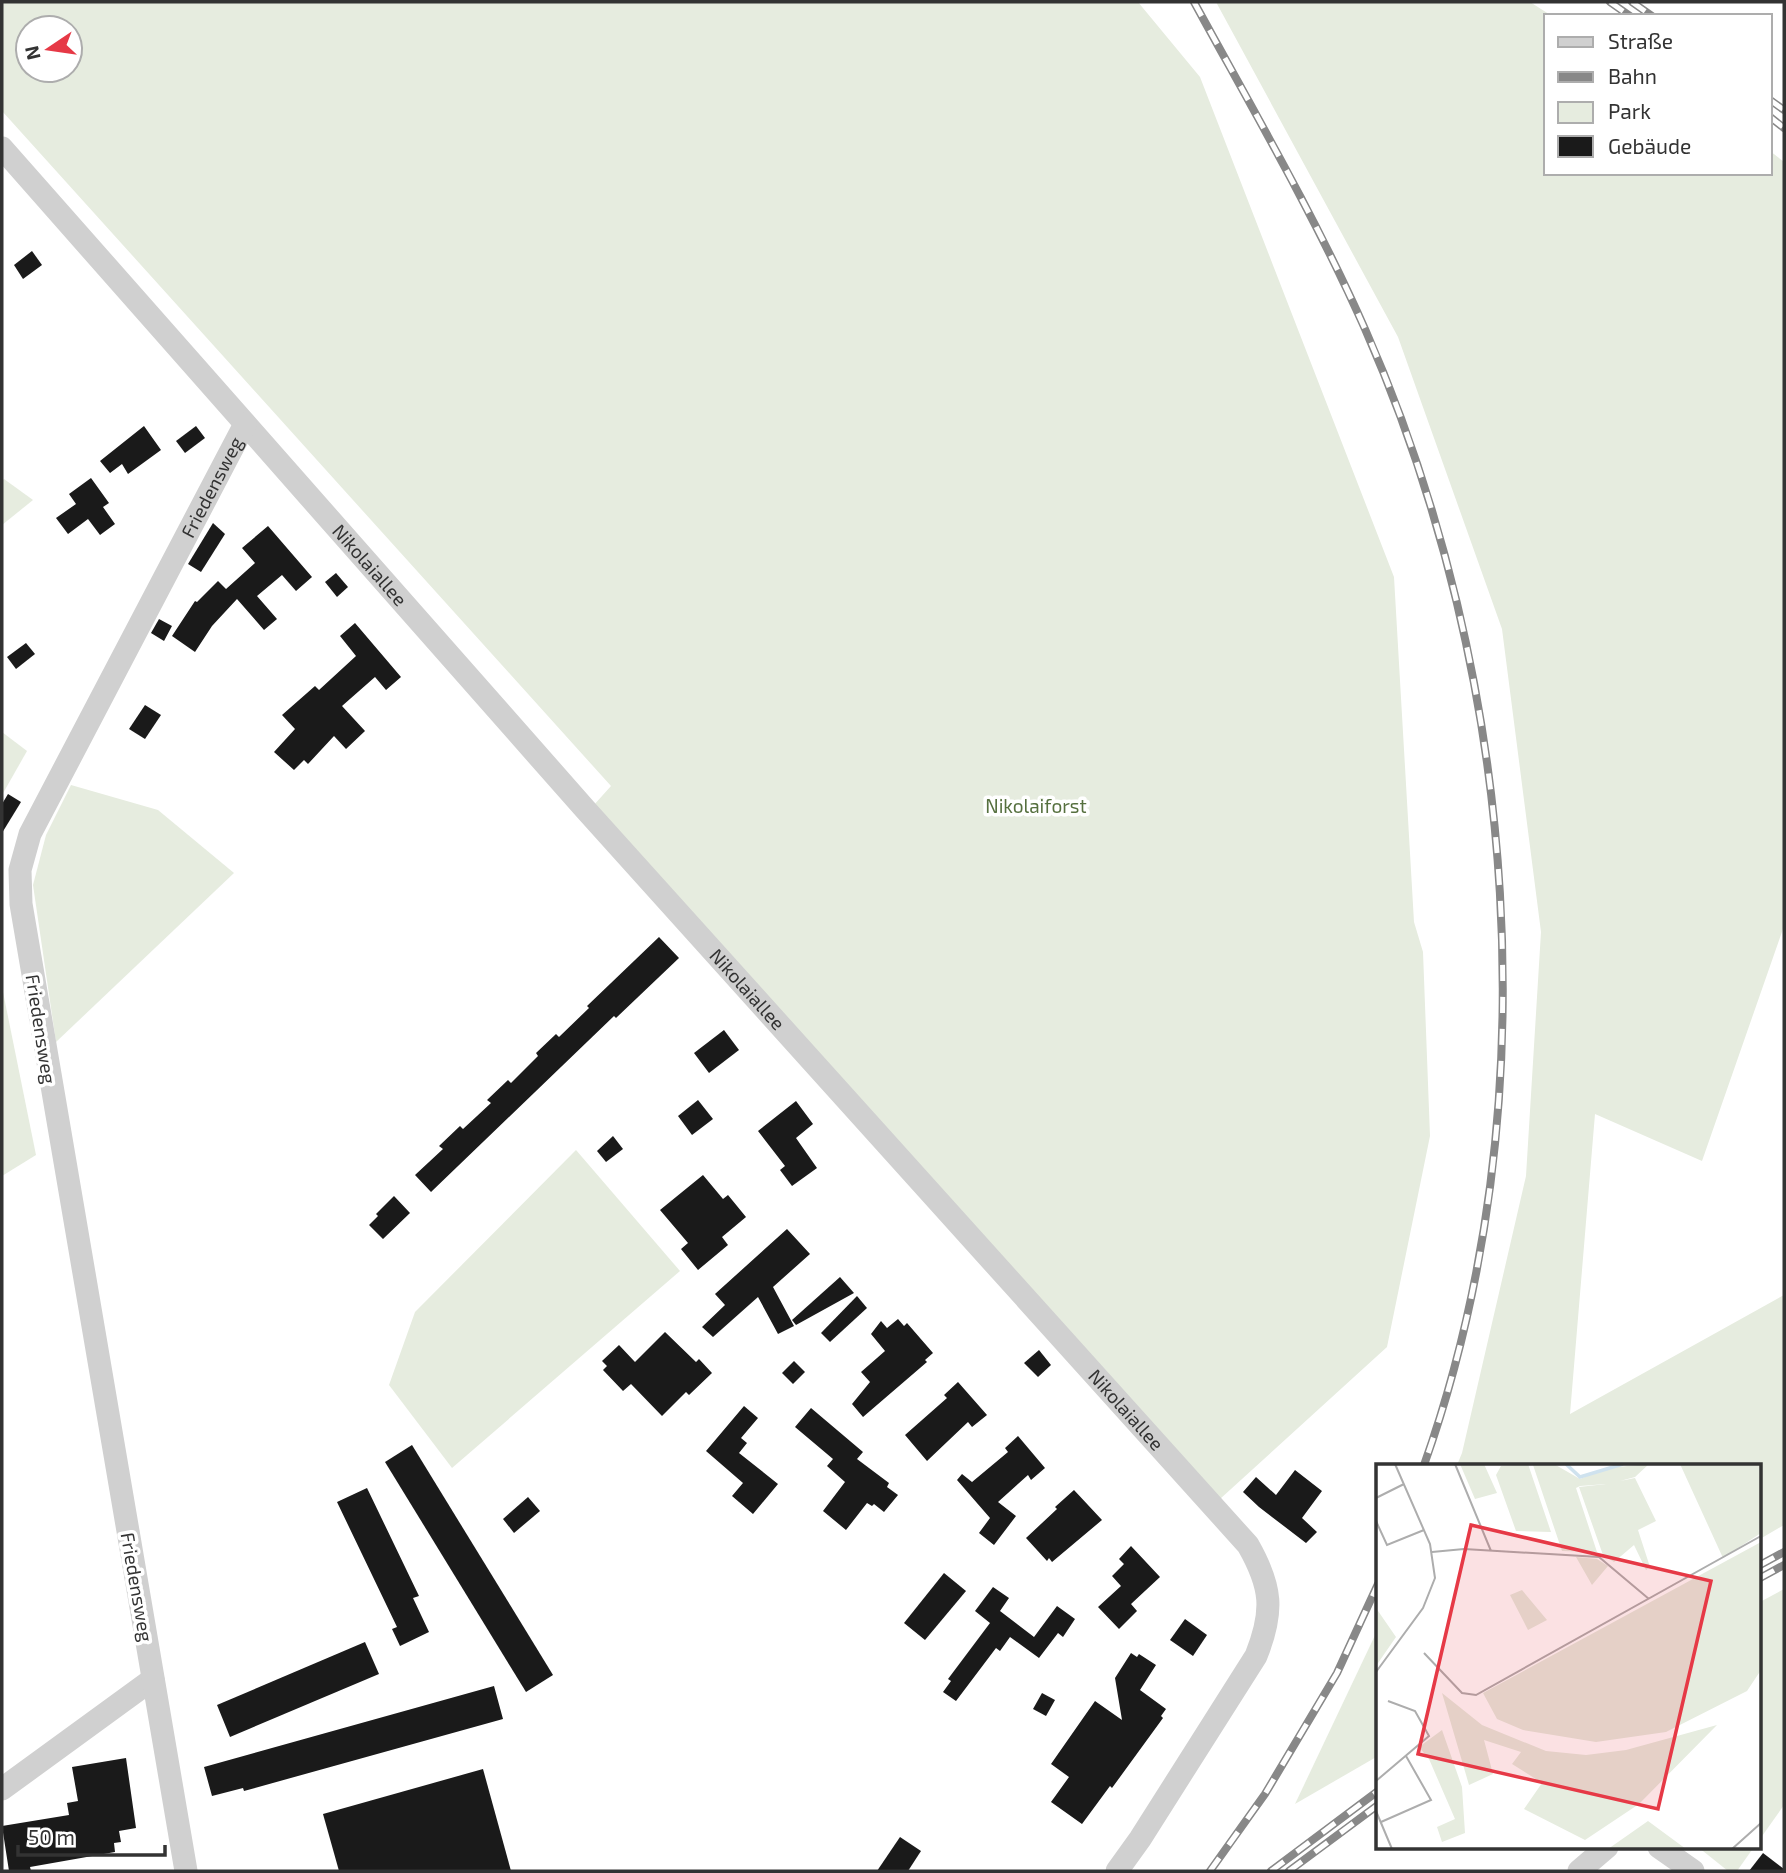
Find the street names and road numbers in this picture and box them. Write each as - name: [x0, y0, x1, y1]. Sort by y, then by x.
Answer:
- street label: Friedensweg: [176, 432, 248, 541]
- street label: Nikolaiallee: [328, 519, 412, 610]
- street label: Nikolaiallee: [705, 944, 790, 1034]
- street label: Friedensweg: [21, 972, 62, 1086]
- street label: Nikolaiallee: [1084, 1364, 1169, 1455]
- street label: Friedensweg: [117, 1530, 158, 1644]

